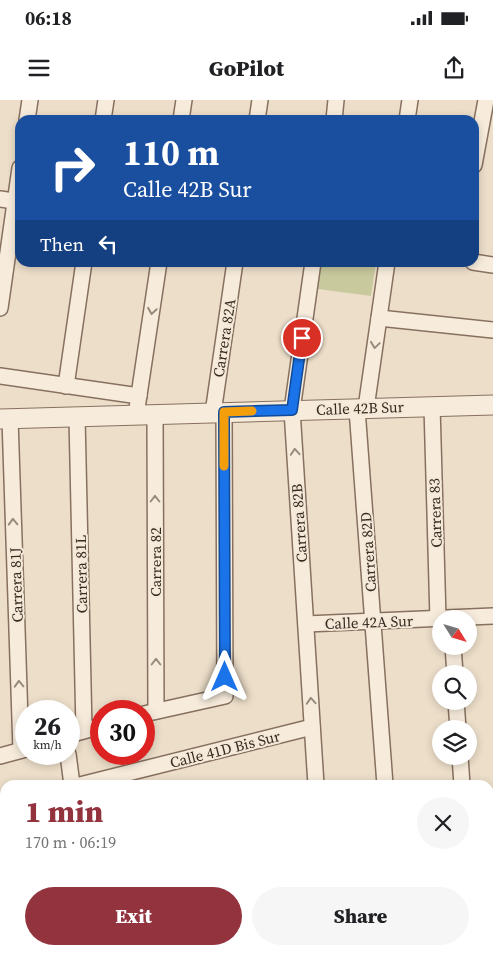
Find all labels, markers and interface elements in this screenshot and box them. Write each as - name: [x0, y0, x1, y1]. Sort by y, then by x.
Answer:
- text: 06:18: [25, 5, 72, 31]
- text: GoPilot: [209, 53, 284, 83]
- icon: menu: [25, 54, 53, 82]
- icon: share: [440, 54, 468, 82]
- text: 110 m: [123, 129, 219, 177]
- icon: right: [40, 135, 105, 200]
- text: Calle 42B Sur: [123, 174, 252, 204]
- icon: left: [94, 230, 122, 258]
- text: Then: [40, 231, 84, 257]
- street label: Carrera 82A: [207, 297, 241, 379]
- one-way arrow: [147, 306, 157, 315]
- pin: [281, 317, 323, 359]
- icon: arrive: [288, 324, 316, 352]
- one-way arrow: [371, 341, 381, 350]
- street label: Calle 42B Sur: [316, 396, 405, 420]
- one-way arrow: [289, 448, 300, 456]
- street label: Carrera 83: [423, 478, 447, 548]
- street label: Carrera 82B: [286, 483, 312, 563]
- one-way arrow: [150, 495, 160, 503]
- street label: Carrera 82D: [355, 511, 381, 593]
- one-way arrow: [8, 517, 19, 525]
- street label: Carrera 82: [145, 527, 166, 597]
- street label: Carrera 81L: [70, 535, 92, 613]
- street label: Carrera 81J: [4, 547, 28, 623]
- street label: Calle 42A Sur: [325, 610, 414, 634]
- north arrow: [432, 610, 478, 655]
- map controls: [432, 610, 477, 765]
- position arrow: [198, 650, 250, 702]
- one-way arrow: [151, 658, 161, 666]
- button: search: [432, 665, 477, 710]
- one-way arrow: [14, 680, 24, 688]
- one-way arrow: [305, 697, 316, 705]
- speed limit sign: 30: [90, 700, 155, 765]
- text: 26: [34, 709, 61, 743]
- button: layers: [432, 720, 477, 765]
- street label: Calle 41D Bis Sur: [168, 725, 283, 773]
- text: km/h: [33, 737, 62, 753]
- text: 1 min: [25, 791, 103, 832]
- button: close: [417, 797, 469, 849]
- text: 170 m · 06:19: [25, 831, 116, 853]
- button: Exit: [25, 887, 242, 945]
- button: Share: [252, 887, 469, 945]

